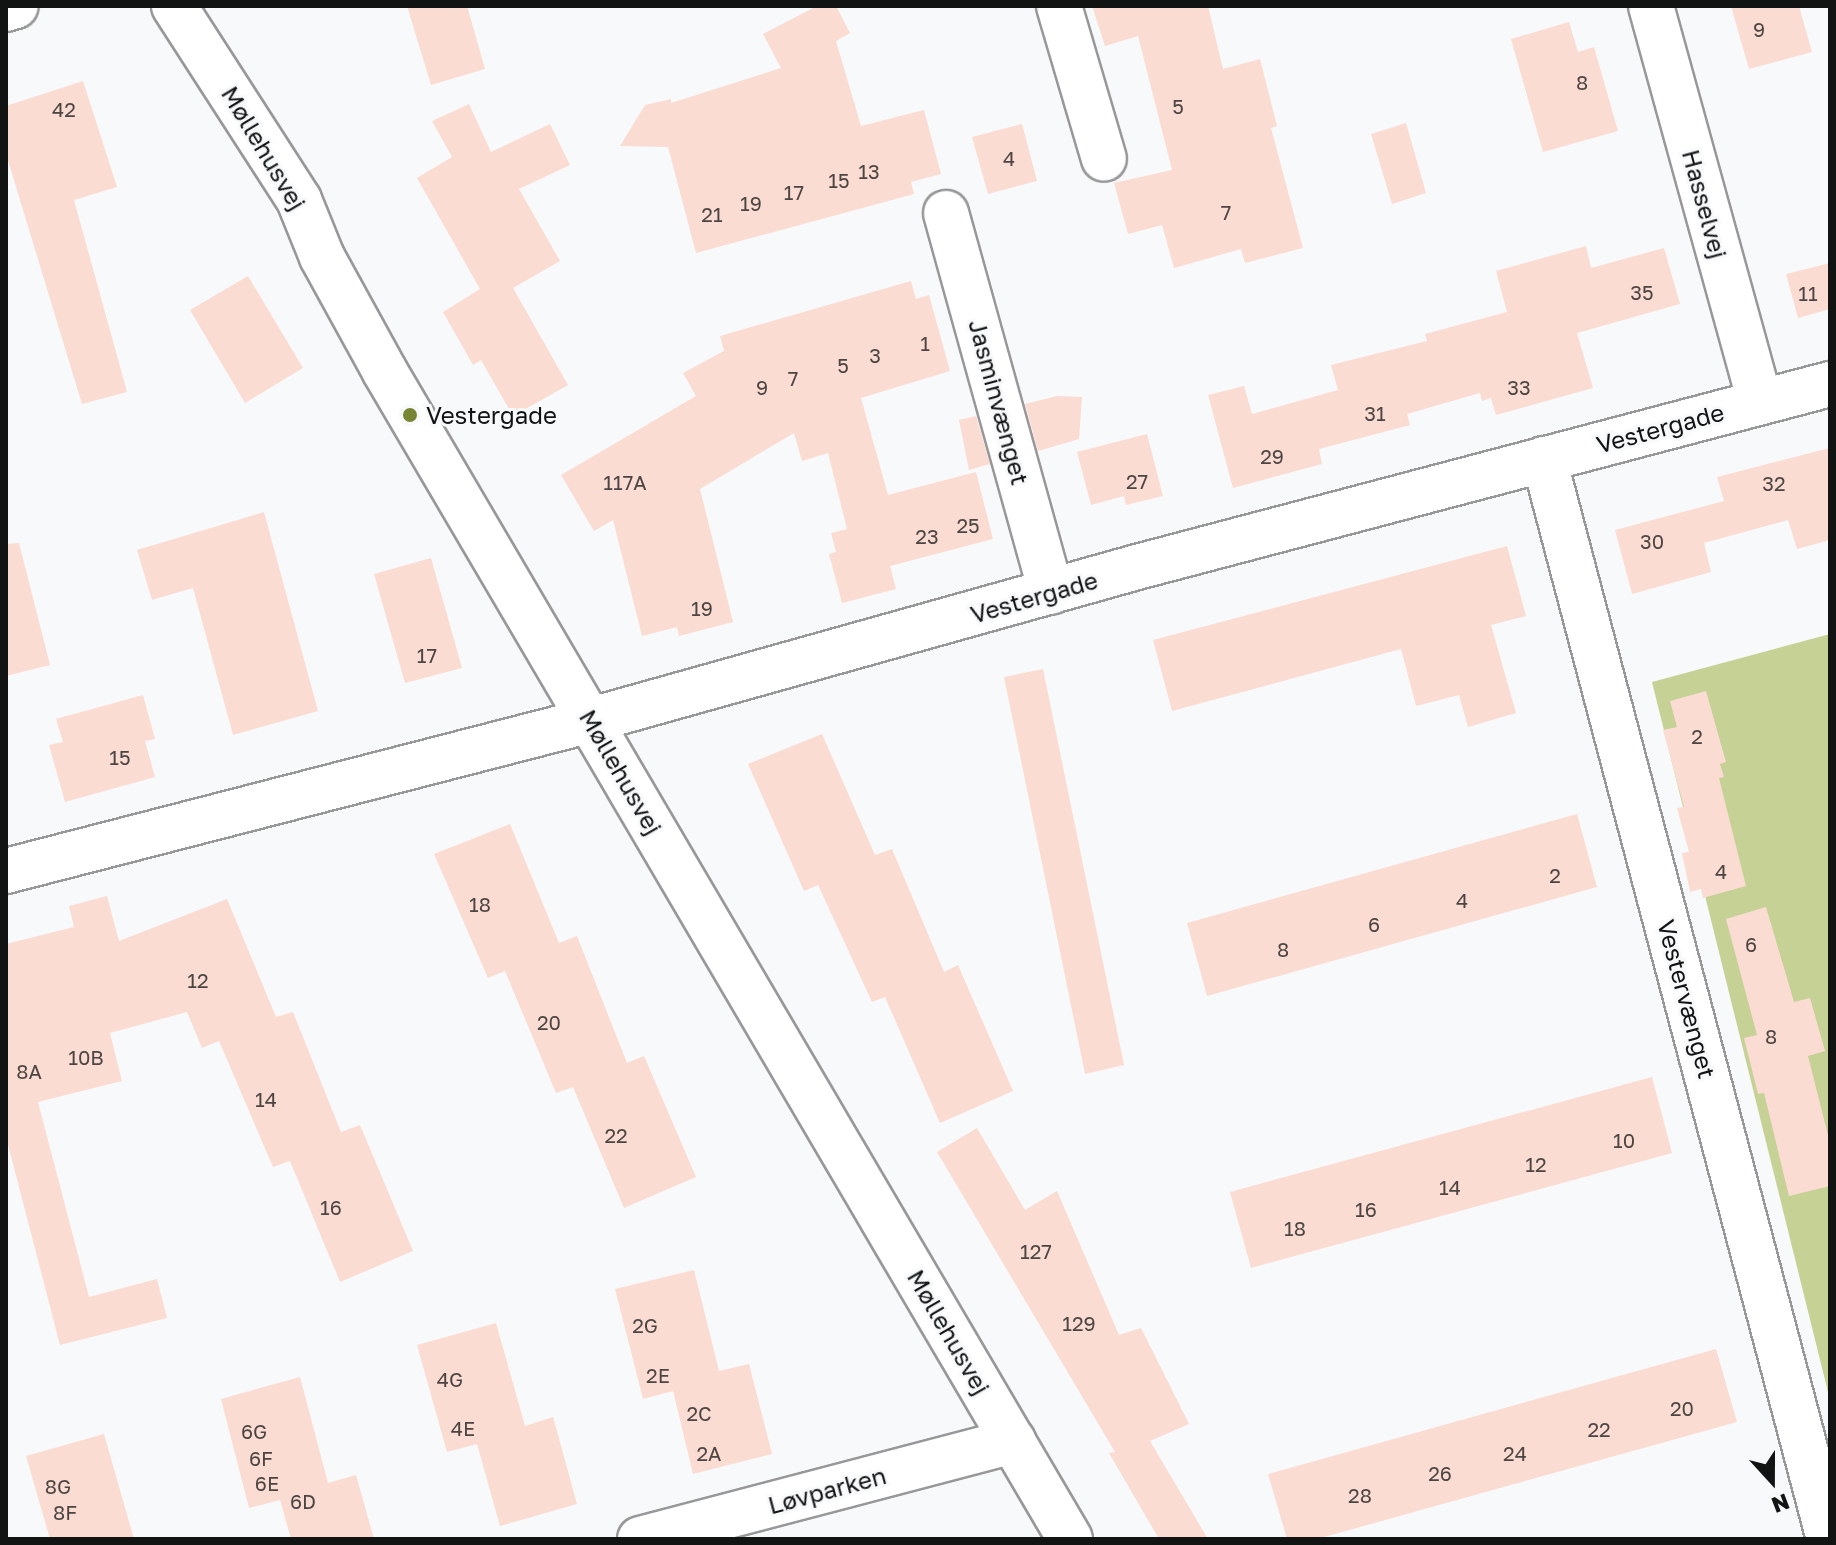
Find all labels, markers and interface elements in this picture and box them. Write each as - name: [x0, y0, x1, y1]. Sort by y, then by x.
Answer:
- house number: 9: [1753, 17, 1765, 41]
- house number: 8: [1576, 70, 1588, 94]
- street label: Møllehusvej: [216, 81, 312, 215]
- house number: 5: [1172, 94, 1184, 118]
- house number: 42: [52, 97, 76, 121]
- house number: 4: [1003, 146, 1015, 170]
- street label: Hasselvej: [1677, 146, 1733, 262]
- house number: 13: [858, 159, 880, 183]
- house number: 15: [828, 168, 850, 192]
- house number: 17: [784, 180, 804, 204]
- house number: 19: [740, 191, 762, 215]
- house number: 7: [1221, 200, 1231, 224]
- house number: 21: [701, 202, 723, 226]
- house number: 35: [1630, 280, 1654, 304]
- house number: 11: [1798, 281, 1818, 305]
- street label: Jasminvænget: [963, 316, 1035, 488]
- house number: 1: [920, 331, 930, 355]
- house number: 3: [869, 343, 881, 367]
- house number: 5: [837, 353, 849, 377]
- house number: 7: [788, 366, 798, 390]
- house number: 9: [756, 375, 768, 399]
- house number: 33: [1507, 375, 1531, 399]
- street label: Vestergade: [1593, 397, 1727, 459]
- place label: Vestergade: [426, 401, 557, 429]
- house number: 31: [1364, 401, 1386, 425]
- marker: Vestergade: [401, 406, 419, 424]
- house number: 29: [1260, 444, 1284, 468]
- house number: 27: [1126, 469, 1148, 493]
- house number: 117A: [603, 470, 647, 494]
- house number: 32: [1762, 471, 1786, 495]
- house number: 25: [956, 513, 980, 537]
- house number: 23: [915, 524, 939, 548]
- house number: 30: [1640, 529, 1664, 553]
- street label: Vestergade: [967, 565, 1101, 629]
- house number: 19: [691, 596, 713, 620]
- house number: 17: [417, 643, 437, 667]
- street label: Møllehusvej: [574, 704, 668, 840]
- house number: 2: [1691, 724, 1703, 748]
- house number: 15: [109, 745, 131, 769]
- house number: 4: [1715, 859, 1727, 883]
- house number: 2: [1549, 863, 1561, 887]
- house number: 4: [1456, 888, 1468, 912]
- house number: 18: [469, 892, 491, 916]
- house number: 6: [1368, 912, 1380, 936]
- street label: Vestervænget: [1652, 917, 1722, 1081]
- house number: 6: [1745, 932, 1757, 956]
- house number: 8: [1277, 937, 1289, 961]
- house number: 12: [187, 968, 209, 992]
- house number: 20: [537, 1010, 561, 1034]
- house number: 8: [1765, 1024, 1777, 1048]
- house number: 10B: [68, 1045, 104, 1069]
- house number: 8A: [16, 1059, 42, 1083]
- house number: 14: [255, 1087, 277, 1111]
- house number: 22: [604, 1123, 628, 1147]
- house number: 10: [1613, 1128, 1635, 1152]
- house number: 12: [1525, 1152, 1547, 1176]
- house number: 14: [1439, 1175, 1461, 1199]
- house number: 16: [320, 1195, 342, 1219]
- house number: 16: [1355, 1197, 1377, 1221]
- house number: 18: [1284, 1216, 1306, 1240]
- house number: 127: [1020, 1239, 1052, 1263]
- street label: Møllehusvej: [902, 1264, 996, 1400]
- house number: 129: [1062, 1311, 1096, 1335]
- house number: 2G: [632, 1313, 658, 1337]
- house number: 2E: [646, 1363, 670, 1387]
- house number: 4G: [437, 1367, 463, 1391]
- house number: 20: [1670, 1396, 1694, 1420]
- house number: 2C: [686, 1401, 712, 1425]
- house number: 4E: [451, 1416, 475, 1440]
- house number: 22: [1587, 1417, 1611, 1441]
- house number: 6G: [241, 1419, 267, 1443]
- house number: 2A: [697, 1441, 721, 1465]
- house number: 24: [1503, 1441, 1527, 1465]
- north arrow: [1732, 1441, 1812, 1521]
- house number: 6F: [249, 1446, 273, 1470]
- street label: Løvparken: [765, 1460, 889, 1520]
- house number: 26: [1428, 1461, 1452, 1485]
- house number: 6E: [255, 1471, 279, 1495]
- house number: 8G: [45, 1474, 71, 1498]
- house number: 28: [1348, 1483, 1372, 1507]
- text: N: [1768, 1488, 1793, 1519]
- house number: 6D: [290, 1489, 316, 1513]
- house number: 8F: [53, 1500, 77, 1524]

